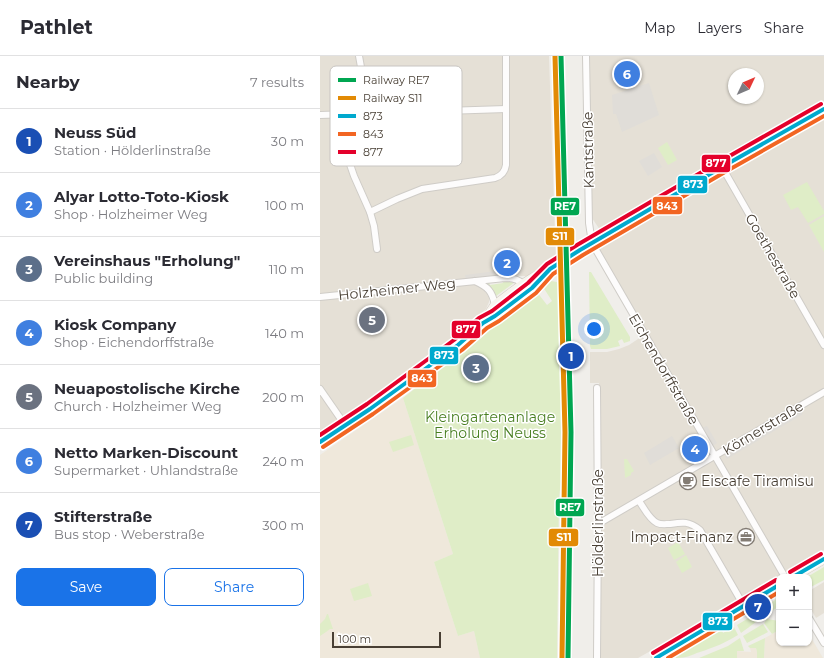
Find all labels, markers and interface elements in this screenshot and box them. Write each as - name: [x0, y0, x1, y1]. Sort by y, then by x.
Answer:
- text: Pathlet: [20, 16, 93, 39]
- text: Map: [644, 19, 675, 37]
- text: Layers: [697, 19, 742, 37]
- text: Share: [764, 19, 804, 37]
- pin: 6: [614, 59, 640, 89]
- legend: [330, 66, 462, 166]
- north arrow: [728, 68, 764, 104]
- text: Nearby: [16, 72, 80, 92]
- text: Railway RE7: [363, 73, 430, 87]
- text: 7 results: [250, 74, 304, 90]
- text: Railway S11: [363, 91, 422, 105]
- text: 873: [363, 109, 383, 123]
- street label: Kantstraße: [578, 111, 598, 189]
- text: Neuss Süd: [54, 123, 136, 142]
- text: 843: [363, 127, 383, 141]
- text: 1: [26, 133, 32, 149]
- text: 30 m: [271, 133, 304, 149]
- text: Station · Hölderlinstraße: [54, 142, 211, 158]
- text: 877: [363, 145, 383, 159]
- line badge: 877: [701, 154, 731, 173]
- text: 877: [706, 156, 727, 170]
- line badge: 873: [677, 175, 708, 194]
- text: 873: [683, 177, 704, 191]
- text: Alyar Lotto-Toto-Kiosk: [54, 187, 229, 206]
- line badge: 843: [652, 196, 683, 215]
- text: 2: [25, 197, 33, 213]
- text: 100 m: [265, 197, 304, 213]
- line badge: RE7: [550, 197, 580, 216]
- text: RE7: [554, 199, 576, 213]
- text: 843: [656, 199, 678, 213]
- text: Shop · Holzheimer Weg: [54, 206, 208, 222]
- street label: Goethestraße: [741, 210, 805, 302]
- line badge: S11: [545, 227, 575, 246]
- text: S11: [552, 229, 568, 243]
- pin: 2: [494, 248, 520, 278]
- text: Vereinshaus "Erholung": [54, 251, 240, 270]
- text: 3: [25, 261, 33, 277]
- text: 110 m: [269, 261, 304, 277]
- text: Public building: [54, 270, 153, 286]
- street label: Holzheimer Weg: [337, 274, 457, 304]
- pin: 5: [359, 305, 385, 335]
- street label: Eichendorffstraße: [625, 310, 703, 428]
- text: Kiosk Company: [54, 315, 176, 334]
- your location: [584, 319, 604, 339]
- line badge: 877: [451, 320, 481, 339]
- text: 877: [456, 322, 477, 336]
- text: 4: [25, 325, 33, 341]
- text: 140 m: [265, 325, 304, 341]
- text: Shop · Eichendorffstraße: [54, 334, 214, 350]
- pin: 1: [558, 341, 584, 371]
- line badge: 873: [429, 346, 459, 365]
- text: 873: [434, 348, 455, 362]
- pin: 3: [463, 353, 489, 383]
- line badge: 843: [407, 369, 437, 388]
- text: 843: [411, 371, 433, 385]
- text: Neuapostolische Kirche: [54, 379, 240, 398]
- text: 5: [25, 389, 33, 405]
- text: 200 m: [262, 389, 304, 405]
- street label: Körnerstraße: [719, 397, 807, 459]
- text: Church · Holzheimer Weg: [54, 398, 222, 414]
- park label: Kleingartenanlage Erholung Neuss: [425, 408, 555, 442]
- pin: 4: [682, 434, 708, 464]
- text: Netto Marken-Discount: [54, 443, 238, 462]
- text: 6: [25, 453, 33, 469]
- text: 240 m: [263, 453, 304, 469]
- text: Supermarket · Uhlandstraße: [54, 462, 238, 478]
- street label: Hölderlinstraße: [589, 469, 607, 577]
- cafe icon: Eiscafe Tiramisu: [678, 471, 698, 491]
- place label: Eiscafe Tiramisu: [701, 472, 814, 490]
- line badge: RE7: [555, 498, 585, 517]
- text: RE7: [559, 500, 581, 514]
- text: Stifterstraße: [54, 507, 152, 526]
- text: 7: [25, 517, 33, 533]
- text: 300 m: [262, 517, 304, 533]
- text: Bus stop · Weberstraße: [54, 526, 205, 542]
- office icon: Impact-Finanz: [736, 527, 756, 547]
- line badge: S11: [548, 528, 579, 547]
- place label: Impact-Finanz: [630, 528, 733, 546]
- text: S11: [556, 530, 572, 544]
- button: Save: [16, 568, 156, 606]
- button: Share: [164, 568, 304, 606]
- map controls: [776, 574, 812, 646]
- button: +: [776, 574, 812, 610]
- pin: 7: [745, 592, 771, 622]
- button: −: [776, 610, 812, 646]
- line badge: 873: [702, 612, 733, 631]
- text: 873: [708, 614, 729, 628]
- scale bar: [332, 630, 441, 649]
- text: 100 m: [338, 632, 371, 646]

